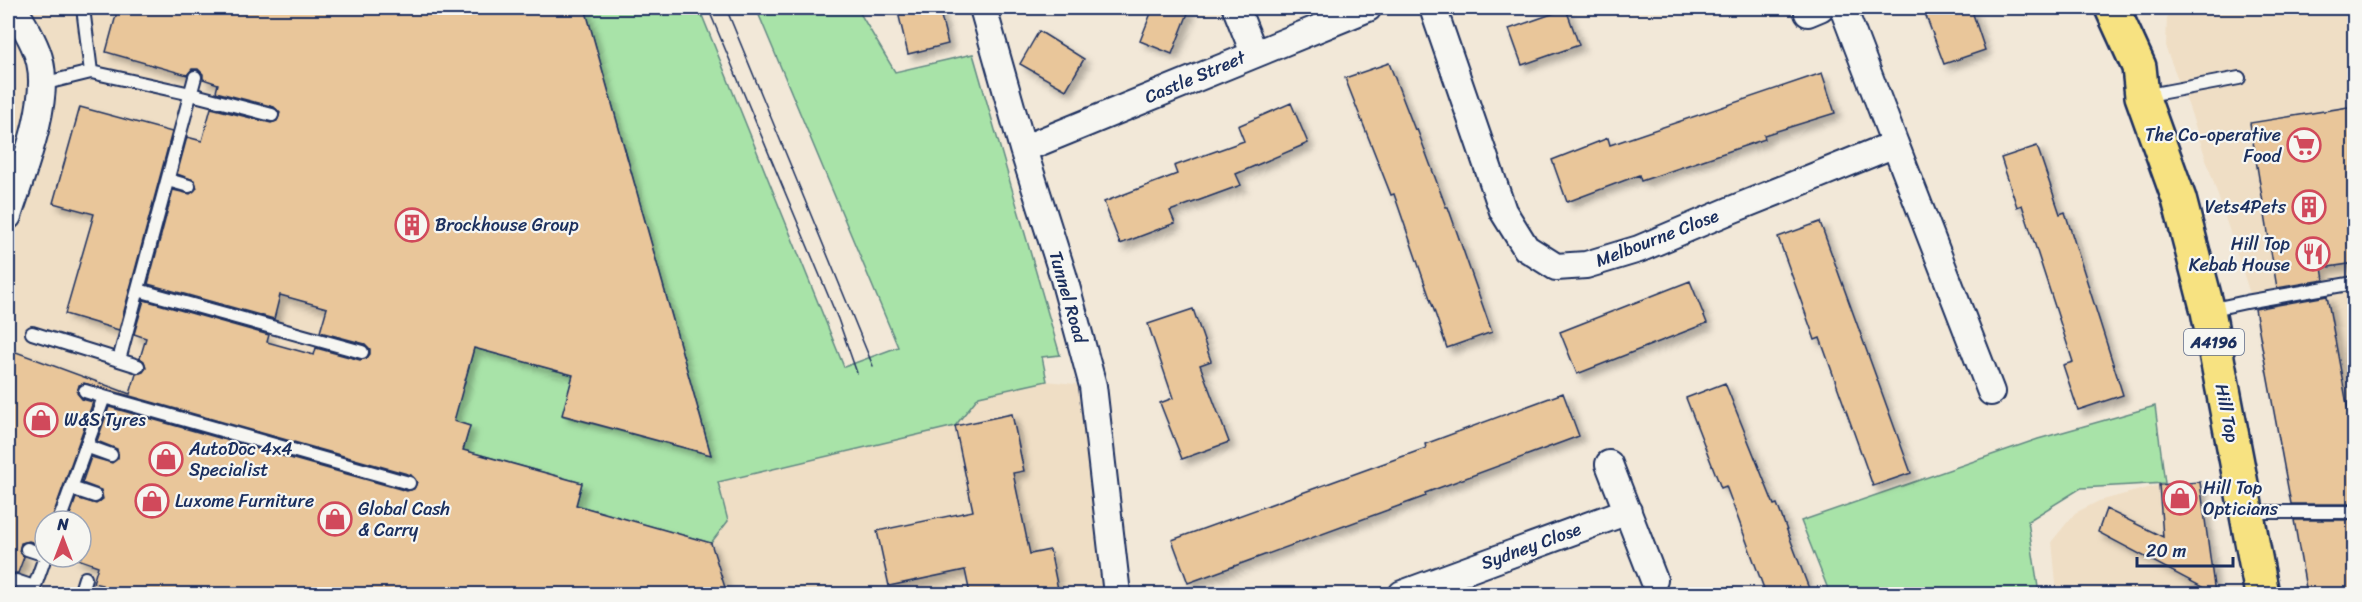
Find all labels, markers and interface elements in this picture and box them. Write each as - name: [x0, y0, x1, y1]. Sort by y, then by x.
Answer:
- street label: Castle Street: [1139, 41, 1251, 113]
- place label: The Co-operative Food: [2145, 119, 2283, 172]
- supermarket icon: The Co-operative Food: [2286, 127, 2322, 163]
- building icon: Vets4Pets: [2291, 189, 2327, 225]
- place label: Vets4Pets: [2205, 191, 2287, 223]
- street label: Melbourne Close: [1591, 200, 1724, 276]
- building icon: Brockhouse Group: [394, 207, 430, 243]
- place label: Brockhouse Group: [435, 209, 579, 241]
- place label: Hill Top Kebab House: [2189, 228, 2290, 281]
- restaurant icon: Hill Top Kebab House: [2295, 236, 2331, 272]
- street label: Tunnel Road: [1040, 247, 1097, 348]
- road number: A4196: [2184, 329, 2244, 355]
- street label: Hill Top: [2206, 381, 2248, 446]
- shop icon: W&S Tyres: [23, 402, 59, 438]
- place label: W&S Tyres: [64, 404, 147, 436]
- place label: AutoDoc 4x4 Specialist: [188, 433, 293, 486]
- shop icon: AutoDoc 4x4 Specialist: [148, 441, 184, 477]
- place label: Hill Top Opticians: [2203, 472, 2279, 525]
- shop icon: Hill Top Opticians: [2162, 480, 2198, 516]
- shop icon: Luxome Furniture: [134, 483, 170, 519]
- place label: Luxome Furniture: [175, 485, 314, 517]
- place label: Global Cash & Carry: [358, 493, 450, 546]
- shop icon: Global Cash & Carry: [317, 501, 353, 537]
- north arrow: [33, 509, 93, 569]
- text: N: [56, 510, 69, 539]
- street label: Sydney Close: [1476, 513, 1586, 579]
- scale bar: [2137, 530, 2233, 568]
- text: 20 m: [2146, 535, 2186, 567]

